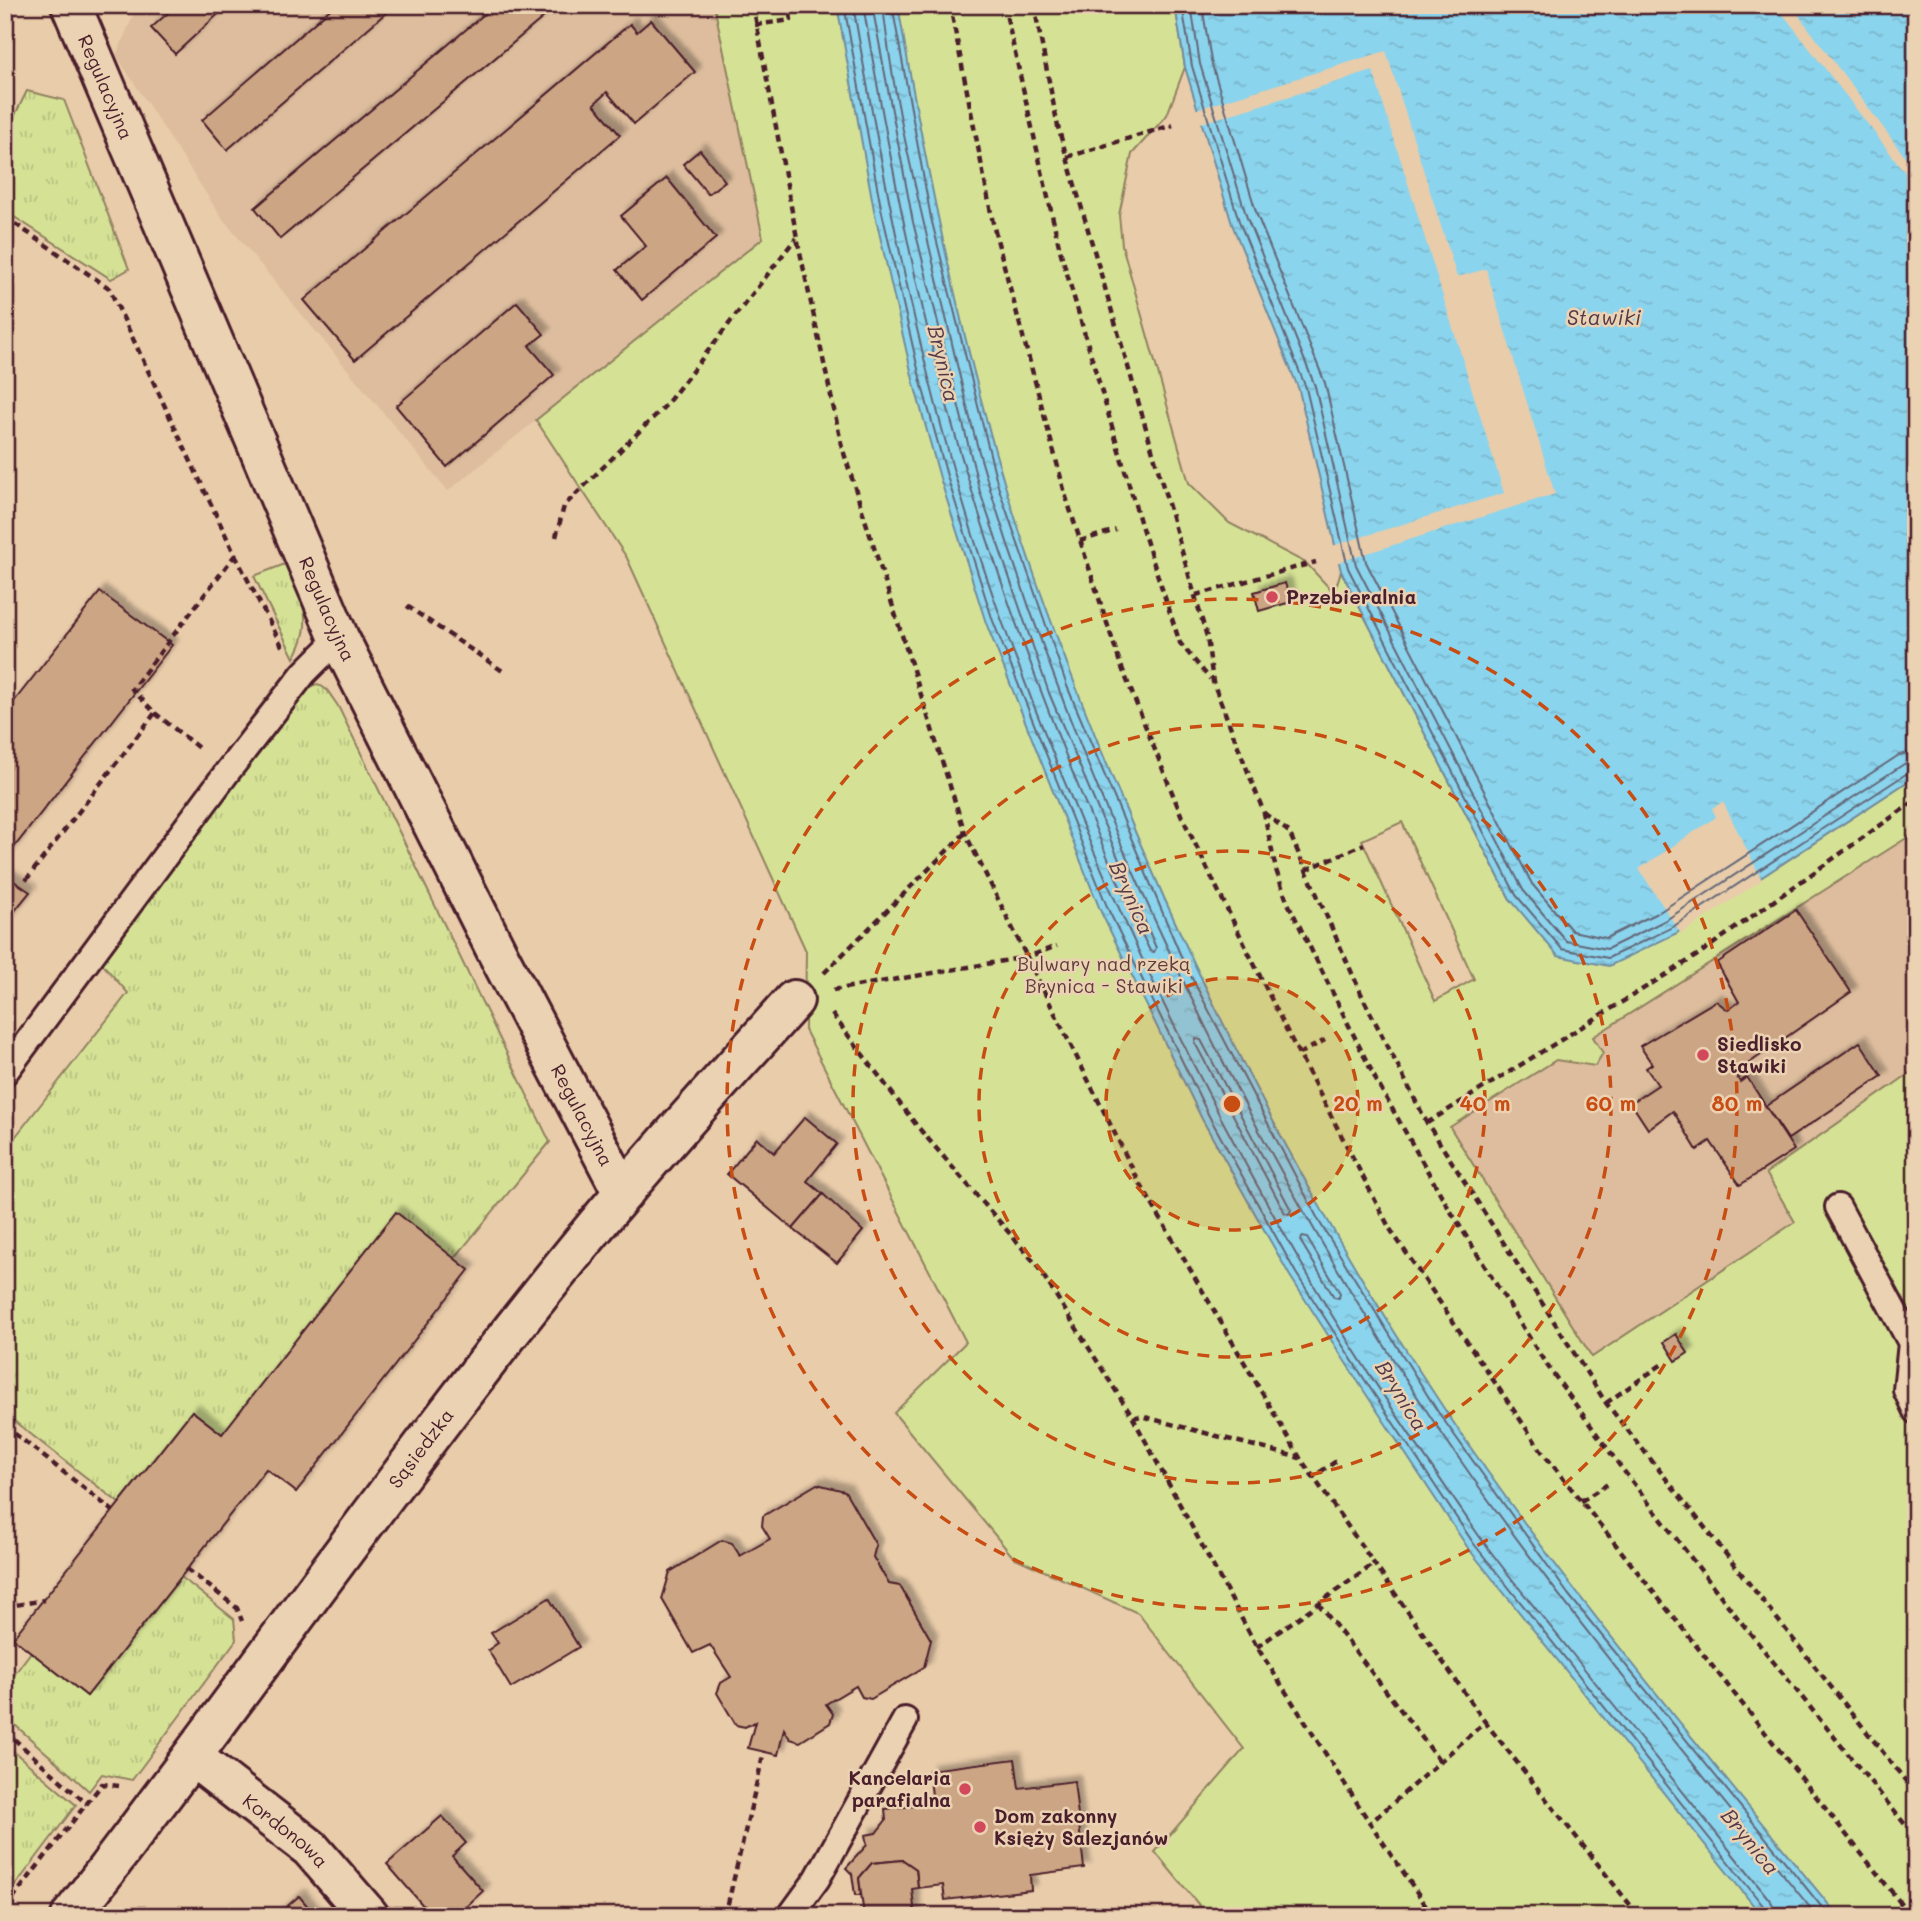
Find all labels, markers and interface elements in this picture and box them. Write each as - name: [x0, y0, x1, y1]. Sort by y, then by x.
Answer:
- street label: Regulacyjna: [73, 30, 139, 143]
- water label: Stawiki: [1567, 303, 1642, 330]
- water label: Brynica: [923, 323, 966, 405]
- street label: Regulacyjna: [294, 553, 362, 665]
- place label: Przebieralnia: [1286, 584, 1416, 609]
- marker: Przebieralnia: [1264, 589, 1280, 605]
- water label: Brynica: [1104, 856, 1161, 939]
- park label: Bulwary nad rzeką Brynica - Stawiki: [1017, 951, 1191, 998]
- place label: Siedlisko Stawiki: [1717, 1031, 1802, 1078]
- marker: Siedlisko Stawiki: [1695, 1047, 1711, 1063]
- street label: Regulacyjna: [546, 1060, 620, 1170]
- text: 20 m: [1333, 1089, 1383, 1116]
- text: 40 m: [1459, 1089, 1511, 1116]
- text: 60 m: [1586, 1089, 1636, 1116]
- text: 80 m: [1712, 1089, 1762, 1116]
- centre of rings: [1220, 1092, 1244, 1116]
- water label: Brynica: [1370, 1355, 1434, 1435]
- street label: Sąsiedzka: [382, 1403, 459, 1493]
- place label: Kancelaria parafialna: [848, 1765, 951, 1812]
- marker: Kancelaria parafialna: [957, 1781, 973, 1797]
- street label: Kordonowa: [238, 1788, 334, 1873]
- water label: Brynica: [1716, 1802, 1786, 1880]
- place label: Dom zakonny Księży Salezjanów: [994, 1803, 1168, 1850]
- marker: Dom zakonny Księży Salezjanów: [972, 1819, 988, 1835]

